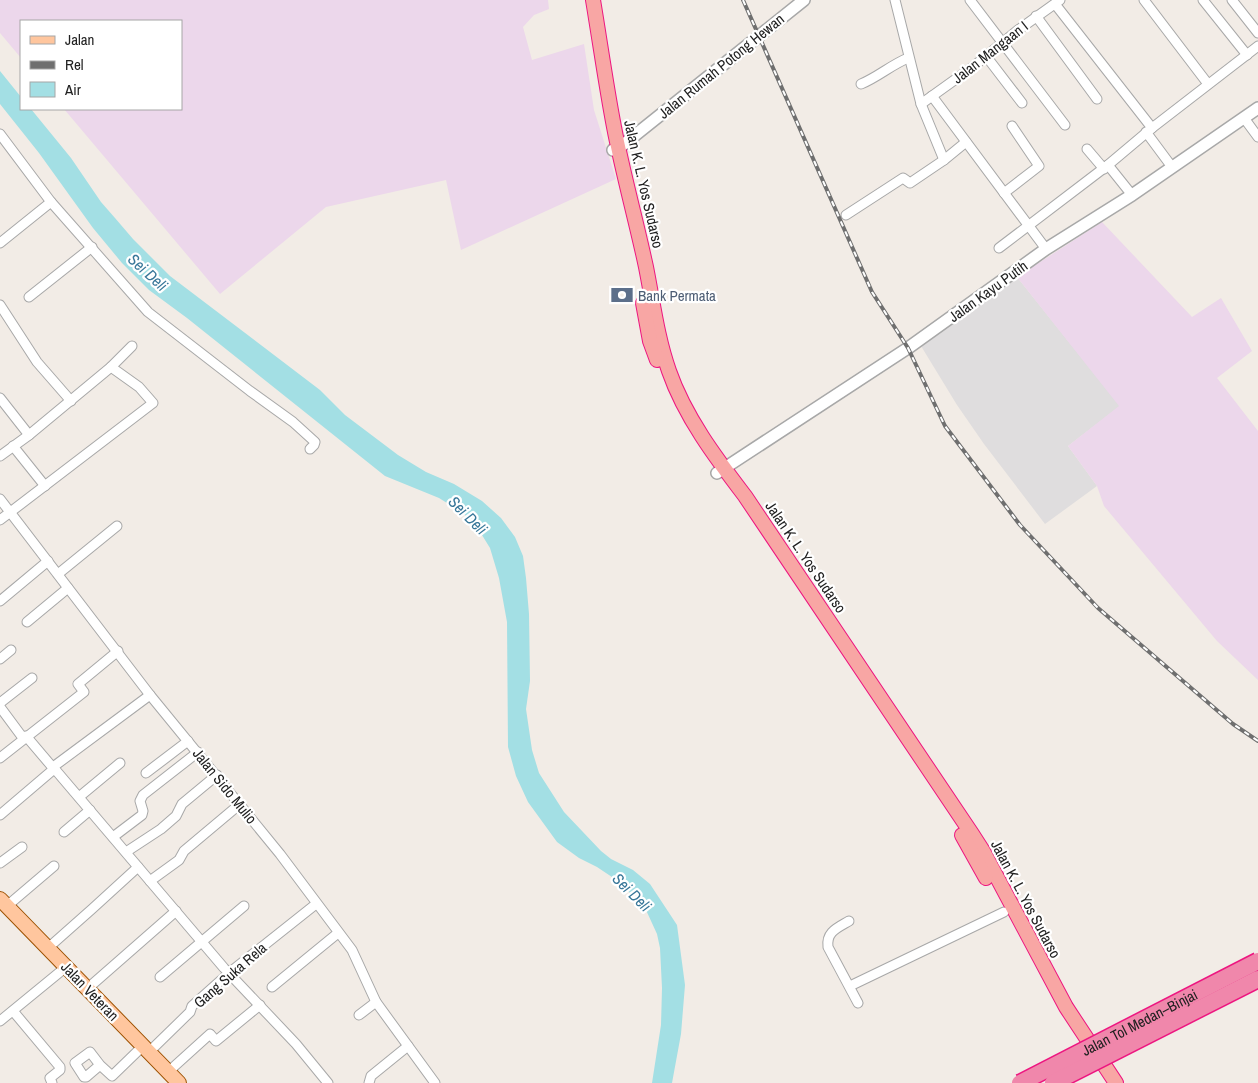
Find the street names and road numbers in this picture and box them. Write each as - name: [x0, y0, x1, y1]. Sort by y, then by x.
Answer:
- street label: Jalan Rumah Potong Hewan: [654, 9, 788, 123]
- street label: Jalan Mangaan I: [948, 16, 1032, 88]
- street label: Jalan K. L. Yos Sudarso: [619, 118, 669, 250]
- street label: Jalan Kayu Putih: [944, 255, 1032, 327]
- street label: Jalan K. L. Yos Sudarso: [761, 497, 851, 617]
- street label: Jalan Sido Mulio: [188, 744, 262, 828]
- street label: Jalan K. L. Yos Sudarso: [986, 836, 1066, 962]
- street label: Gang Suka Rela: [189, 937, 271, 1013]
- street label: Jalan Veteran: [56, 957, 124, 1025]
- street label: Jalan Tol Medan–Binjai: [1078, 983, 1201, 1060]

